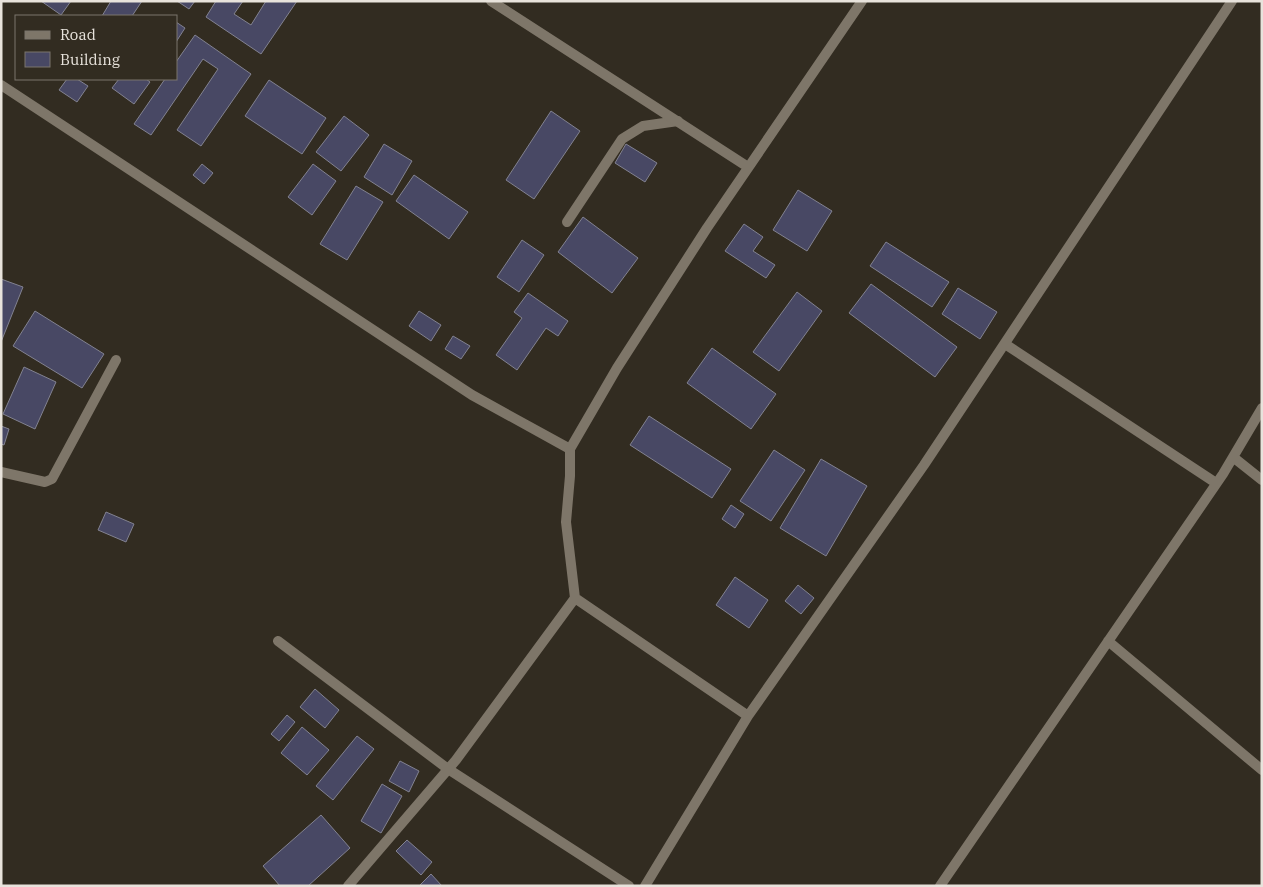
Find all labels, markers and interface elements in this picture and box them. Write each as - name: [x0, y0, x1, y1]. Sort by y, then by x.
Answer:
- legend: [15, 15, 178, 80]
- text: Road: [60, 25, 96, 44]
- text: Building: [60, 50, 120, 69]

